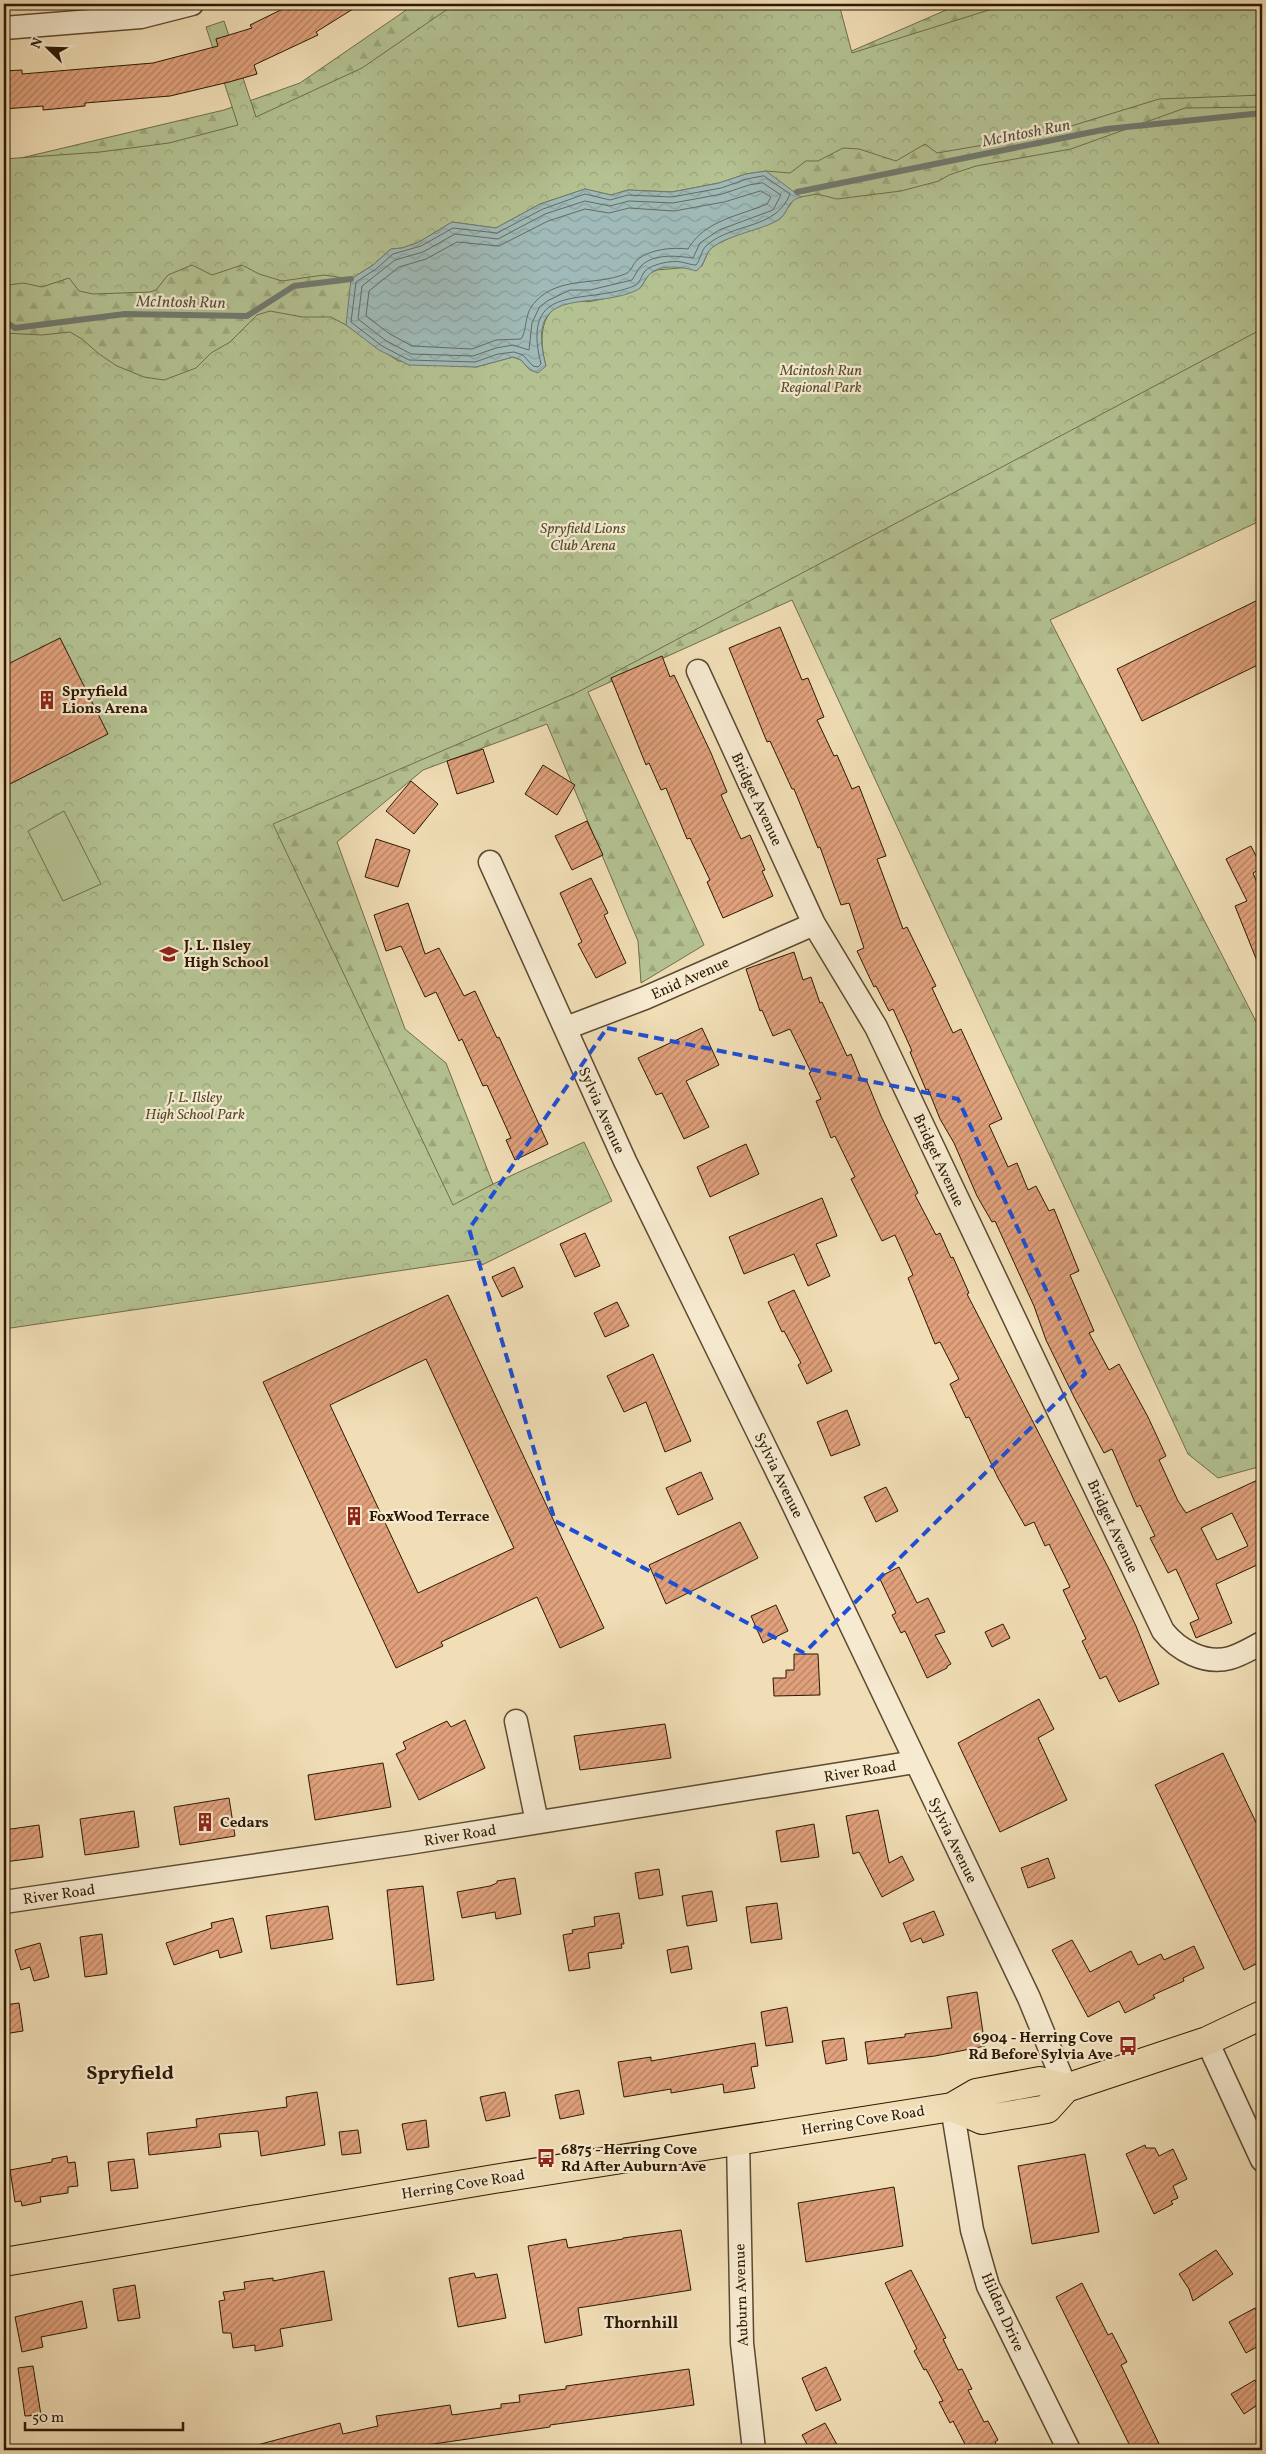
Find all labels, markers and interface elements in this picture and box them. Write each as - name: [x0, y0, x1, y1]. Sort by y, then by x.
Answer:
- north arrow: [22, 22, 72, 72]
- text: N: [27, 35, 48, 52]
- water label: McIntosh Run: [980, 115, 1072, 153]
- water label: McIntosh Run: [135, 291, 226, 315]
- park label: Mcintosh Run Regional Park: [779, 361, 862, 399]
- park label: Spryfield Lions Club Arena: [540, 519, 626, 557]
- place label: Spryfield Lions Arena: [62, 682, 148, 720]
- building icon: Spryfield Lions Arena: [36, 689, 58, 711]
- street label: Bridget Avenue: [725, 750, 786, 850]
- place label: J. L. Ilsley High School: [183, 936, 269, 974]
- school or university icon: J. L. Ilsley High School: [158, 943, 180, 965]
- street label: Enid Avenue: [648, 953, 733, 1006]
- street label: Sylvia Avenue: [572, 1064, 629, 1157]
- park label: J. L. Ilsley High School Park: [145, 1088, 245, 1126]
- street label: Bridget Avenue: [907, 1111, 968, 1211]
- street label: Sylvia Avenue: [748, 1429, 807, 1522]
- street label: Bridget Avenue: [1081, 1477, 1142, 1577]
- building icon: FoxWood Terrace: [343, 1505, 365, 1527]
- place label: FoxWood Terrace: [369, 1507, 490, 1528]
- street label: River Road: [823, 1756, 898, 1789]
- street label: Sylvia Avenue: [922, 1794, 981, 1887]
- building icon: Cedars: [194, 1811, 216, 1833]
- place label: Cedars: [220, 1813, 269, 1834]
- street label: River Road: [423, 1820, 498, 1853]
- street label: River Road: [22, 1880, 97, 1911]
- place label: 6904 - Herring Cove Rd Before Sylvia Ave: [969, 2028, 1113, 2066]
- bus stop icon: 6904 - Herring Cove Rd Before Sylvia Ave: [1117, 2035, 1139, 2057]
- district label: Spryfield: [86, 2060, 174, 2088]
- street label: Herring Cove Road: [800, 2101, 926, 2142]
- place label: 6875 - Herring Cove Rd After Auburn Ave: [561, 2140, 707, 2178]
- bus stop icon: 6875 - Herring Cove Rd After Auburn Ave: [535, 2147, 557, 2169]
- street label: Herring Cove Road: [400, 2165, 526, 2206]
- street label: Auburn Avenue: [730, 2243, 755, 2347]
- street label: Hilden Drive: [975, 2270, 1028, 2355]
- district label: Thornhill: [604, 2313, 679, 2335]
- scale bar: [25, 2399, 182, 2431]
- text: 50 m: [32, 2408, 64, 2429]

